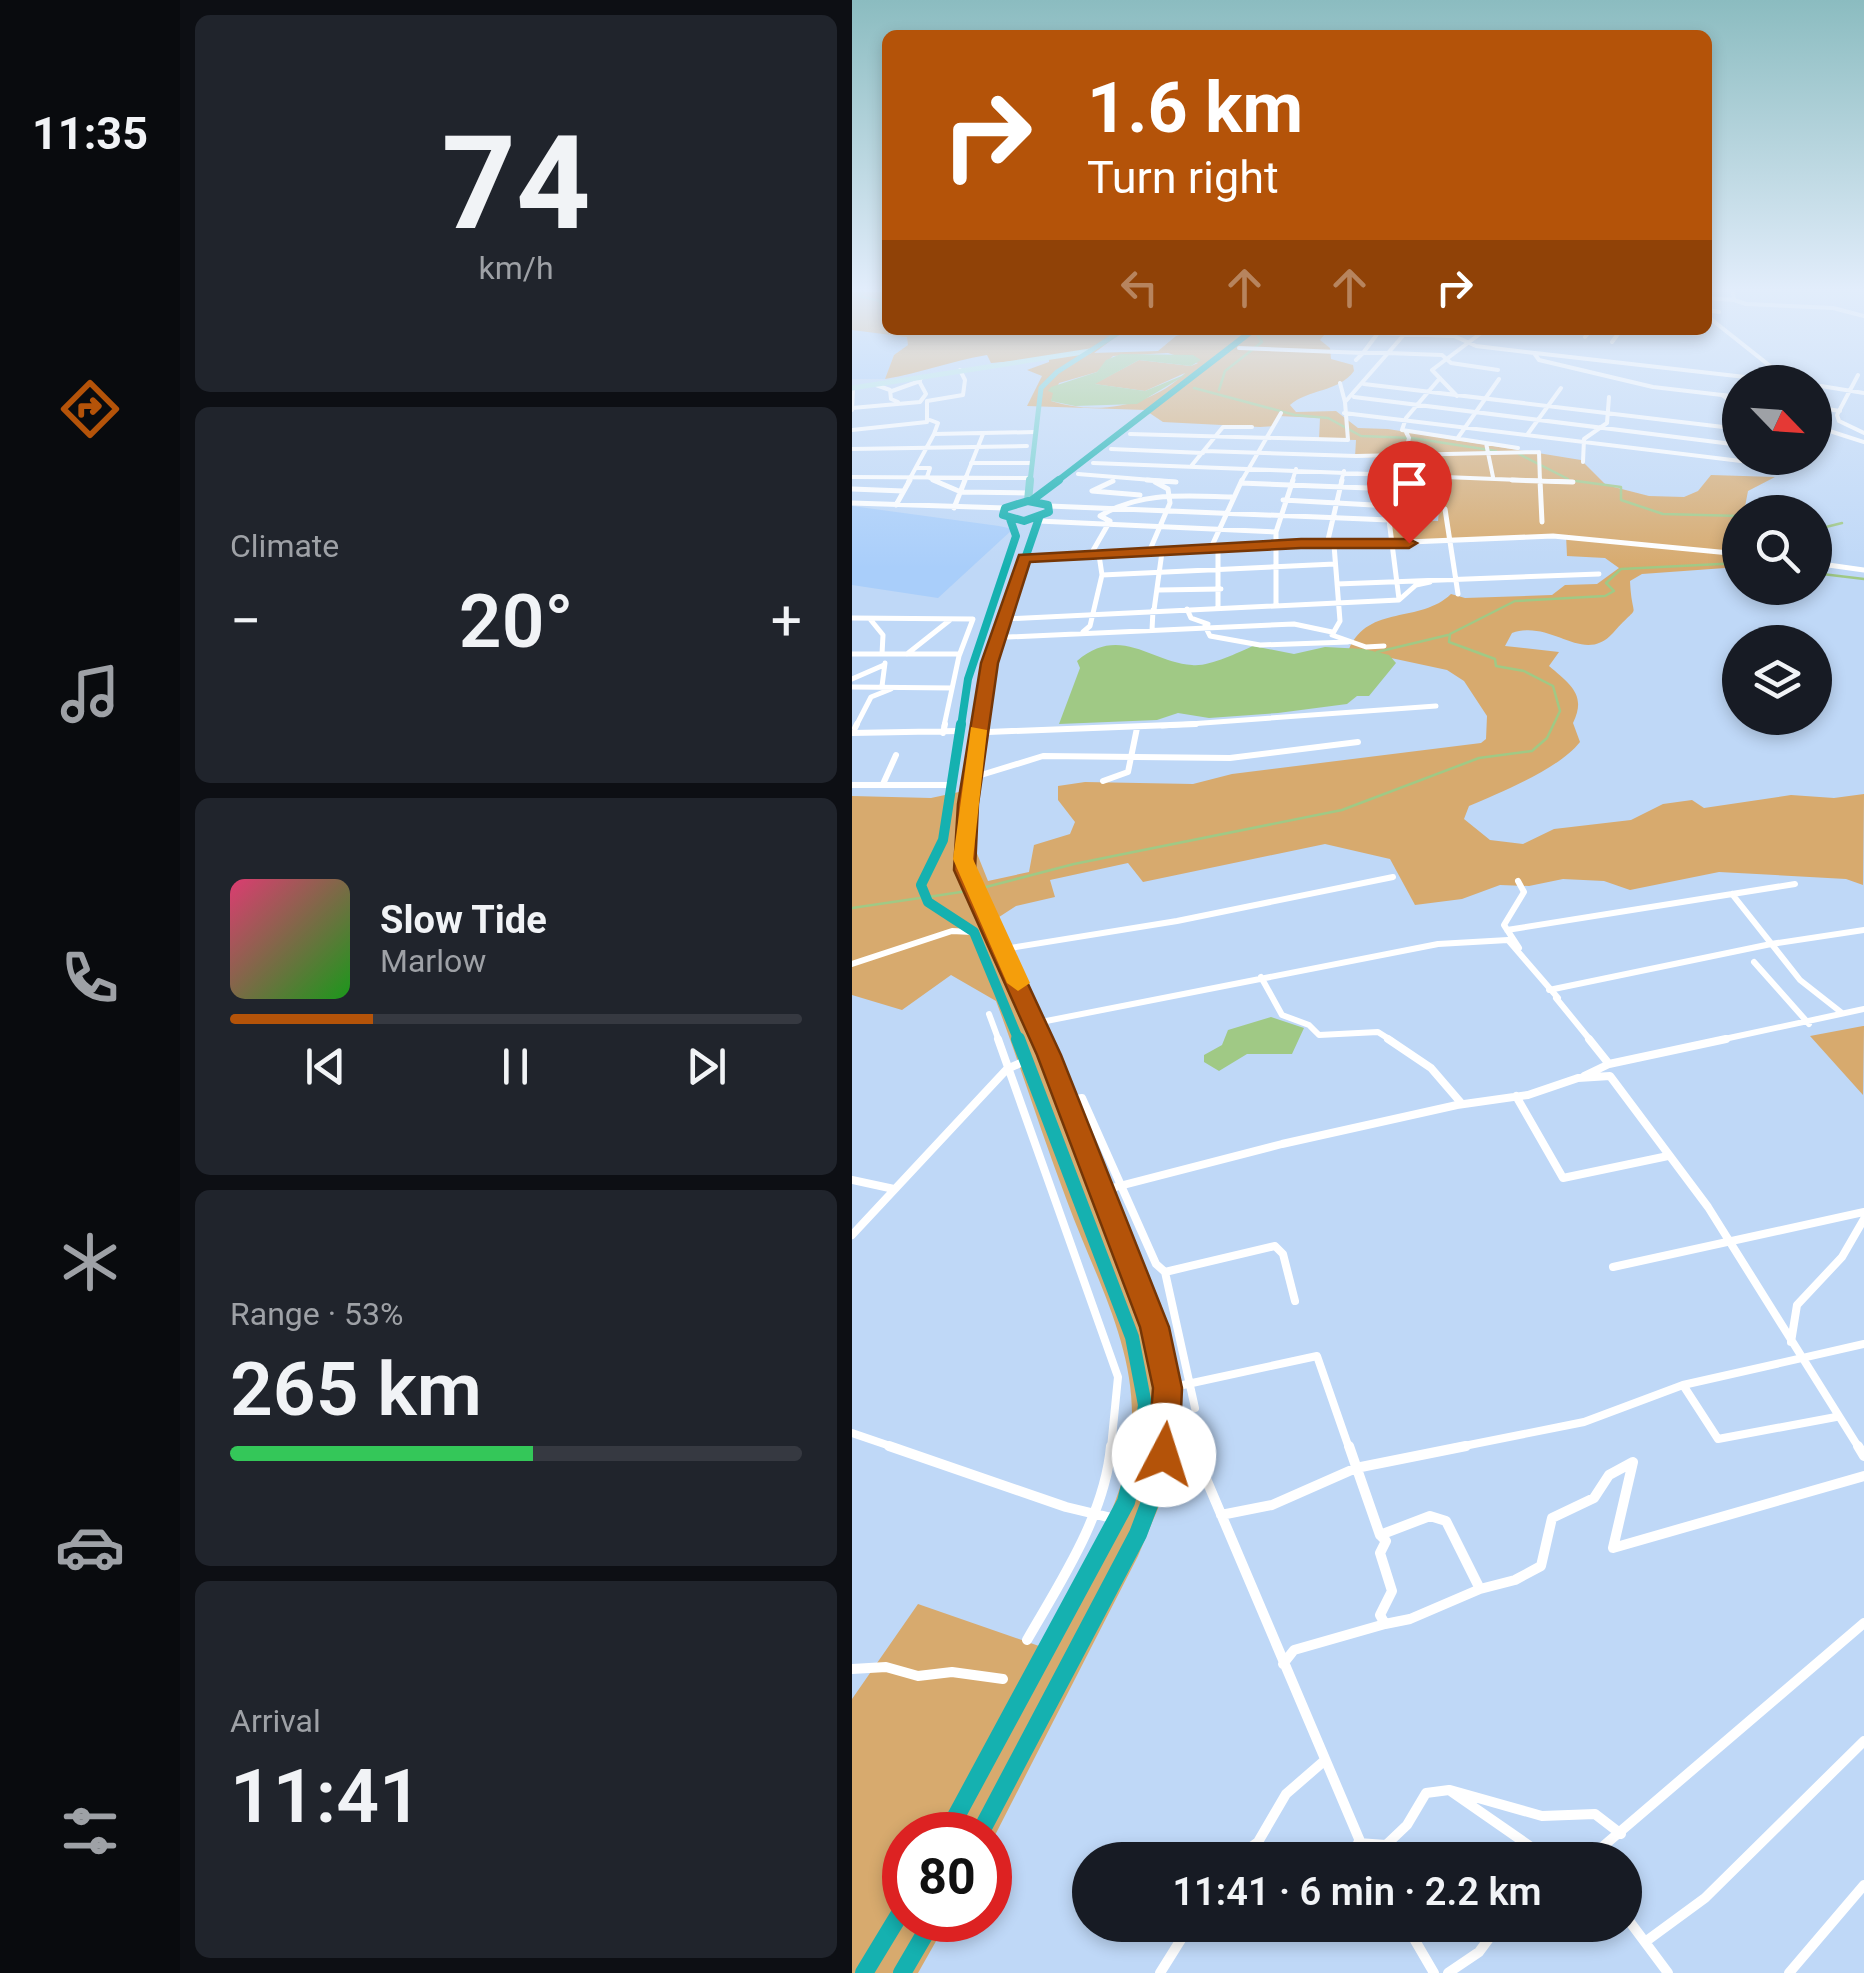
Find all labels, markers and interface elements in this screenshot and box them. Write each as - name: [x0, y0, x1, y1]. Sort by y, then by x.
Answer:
- text: 1.6 km: [1087, 67, 1303, 149]
- icon: right: [922, 70, 1052, 200]
- text: 11:35: [32, 107, 148, 160]
- text: 74: [441, 107, 591, 260]
- text: Turn right: [1087, 151, 1279, 204]
- text: km/h: [478, 249, 554, 287]
- icon: left: [1112, 260, 1167, 315]
- icon: ahead: [1217, 260, 1272, 315]
- icon: ahead: [1322, 260, 1377, 315]
- icon: right: [1427, 260, 1482, 315]
- north arrow: [1722, 365, 1832, 475]
- map controls: [1722, 365, 1832, 735]
- icon: directions: [55, 374, 125, 444]
- pin: [1367, 441, 1452, 544]
- icon: arrive: [1382, 456, 1437, 511]
- button: search: [1722, 495, 1832, 605]
- text: Climate: [230, 527, 339, 565]
- text: 20°: [459, 577, 573, 665]
- text: −: [230, 589, 261, 653]
- text: +: [771, 589, 802, 653]
- button: layers: [1722, 625, 1832, 735]
- icon: music: [55, 659, 125, 729]
- text: Slow Tide: [380, 898, 547, 942]
- text: Marlow: [380, 942, 486, 980]
- icon: phone: [55, 943, 125, 1013]
- icon: previous: [298, 1039, 353, 1094]
- icon: pause: [488, 1039, 543, 1094]
- icon: next: [679, 1039, 734, 1094]
- icon: climate: [55, 1227, 125, 1297]
- text: Range · 53%: [230, 1295, 403, 1333]
- text: 265 km: [230, 1345, 482, 1433]
- position arrow: [1112, 1403, 1216, 1507]
- icon: car: [55, 1512, 125, 1582]
- text: Arrival: [230, 1702, 321, 1740]
- text: 11:41: [230, 1752, 422, 1840]
- icon: filters: [55, 1796, 125, 1866]
- speed limit sign: 80: [882, 1812, 1012, 1942]
- text: 11:41 · 6 min · 2.2 km: [1172, 1870, 1542, 1914]

